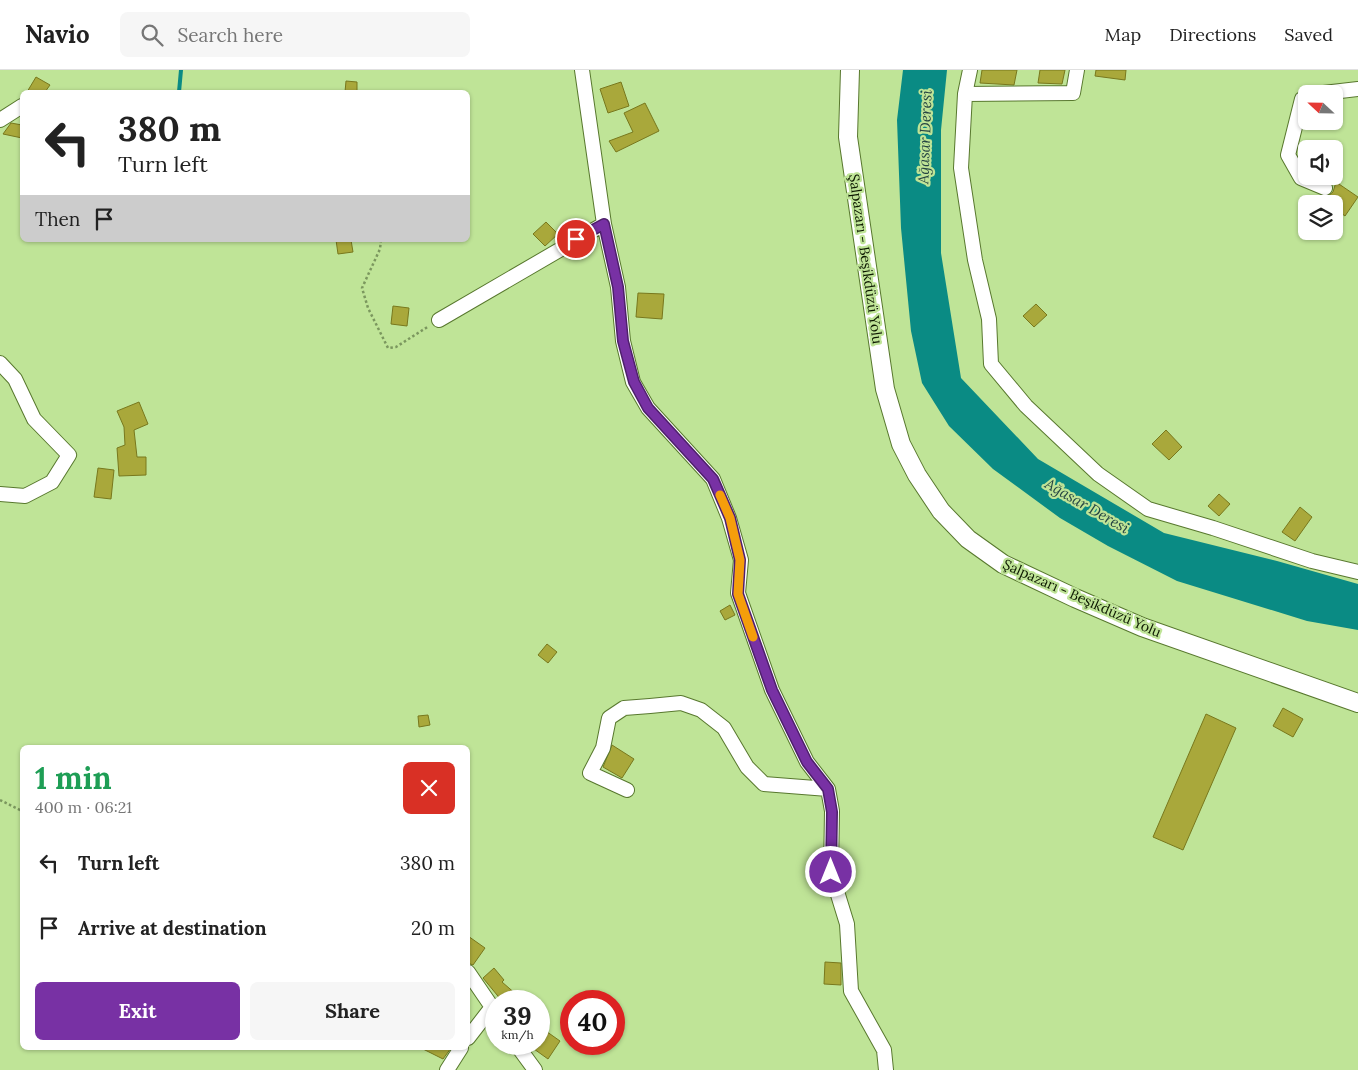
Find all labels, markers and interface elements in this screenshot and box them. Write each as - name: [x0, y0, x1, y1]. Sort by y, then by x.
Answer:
- search box: [120, 12, 470, 57]
- text: Navio: [25, 19, 90, 50]
- icon: search: [138, 21, 166, 49]
- text: Search here: [178, 23, 283, 47]
- text: Map: [1105, 23, 1141, 46]
- text: Directions: [1169, 23, 1256, 46]
- text: Saved: [1284, 23, 1333, 46]
- north arrow: [1298, 85, 1342, 130]
- map controls: [1298, 85, 1343, 240]
- water label: Ağasar Deresi: [913, 89, 936, 185]
- text: 380 m: [118, 106, 221, 151]
- icon: left: [35, 110, 100, 175]
- button: sound: [1298, 140, 1343, 185]
- text: Turn left: [118, 150, 208, 178]
- street label: Şalpazarı - Beşikdüzü Yolu: [845, 173, 887, 345]
- button: layers: [1298, 195, 1343, 240]
- icon: arrive: [90, 205, 118, 233]
- text: Then: [35, 207, 80, 231]
- pin: [555, 218, 597, 260]
- icon: arrive: [562, 225, 590, 253]
- water label: Ağasar Deresi: [1041, 473, 1133, 537]
- street label: Şalpazarı - Beşikdüzü Yolu: [1000, 555, 1164, 641]
- text: 1 min: [35, 759, 112, 797]
- button: close: [403, 762, 455, 814]
- text: 400 m · 06:21: [35, 797, 132, 817]
- position arrow: [804, 845, 856, 897]
- icon: left: [35, 849, 63, 877]
- text: Turn left: [78, 851, 159, 875]
- text: 380 m: [400, 851, 455, 875]
- icon: arrive: [35, 914, 63, 942]
- text: Arrive at destination: [78, 916, 267, 940]
- text: 20 m: [411, 916, 455, 940]
- button: Exit: [35, 982, 240, 1040]
- button: Share: [250, 982, 455, 1040]
- speed limit sign: 40: [560, 990, 625, 1055]
- text: 39: [503, 1000, 532, 1032]
- text: km/h: [501, 1027, 534, 1042]

